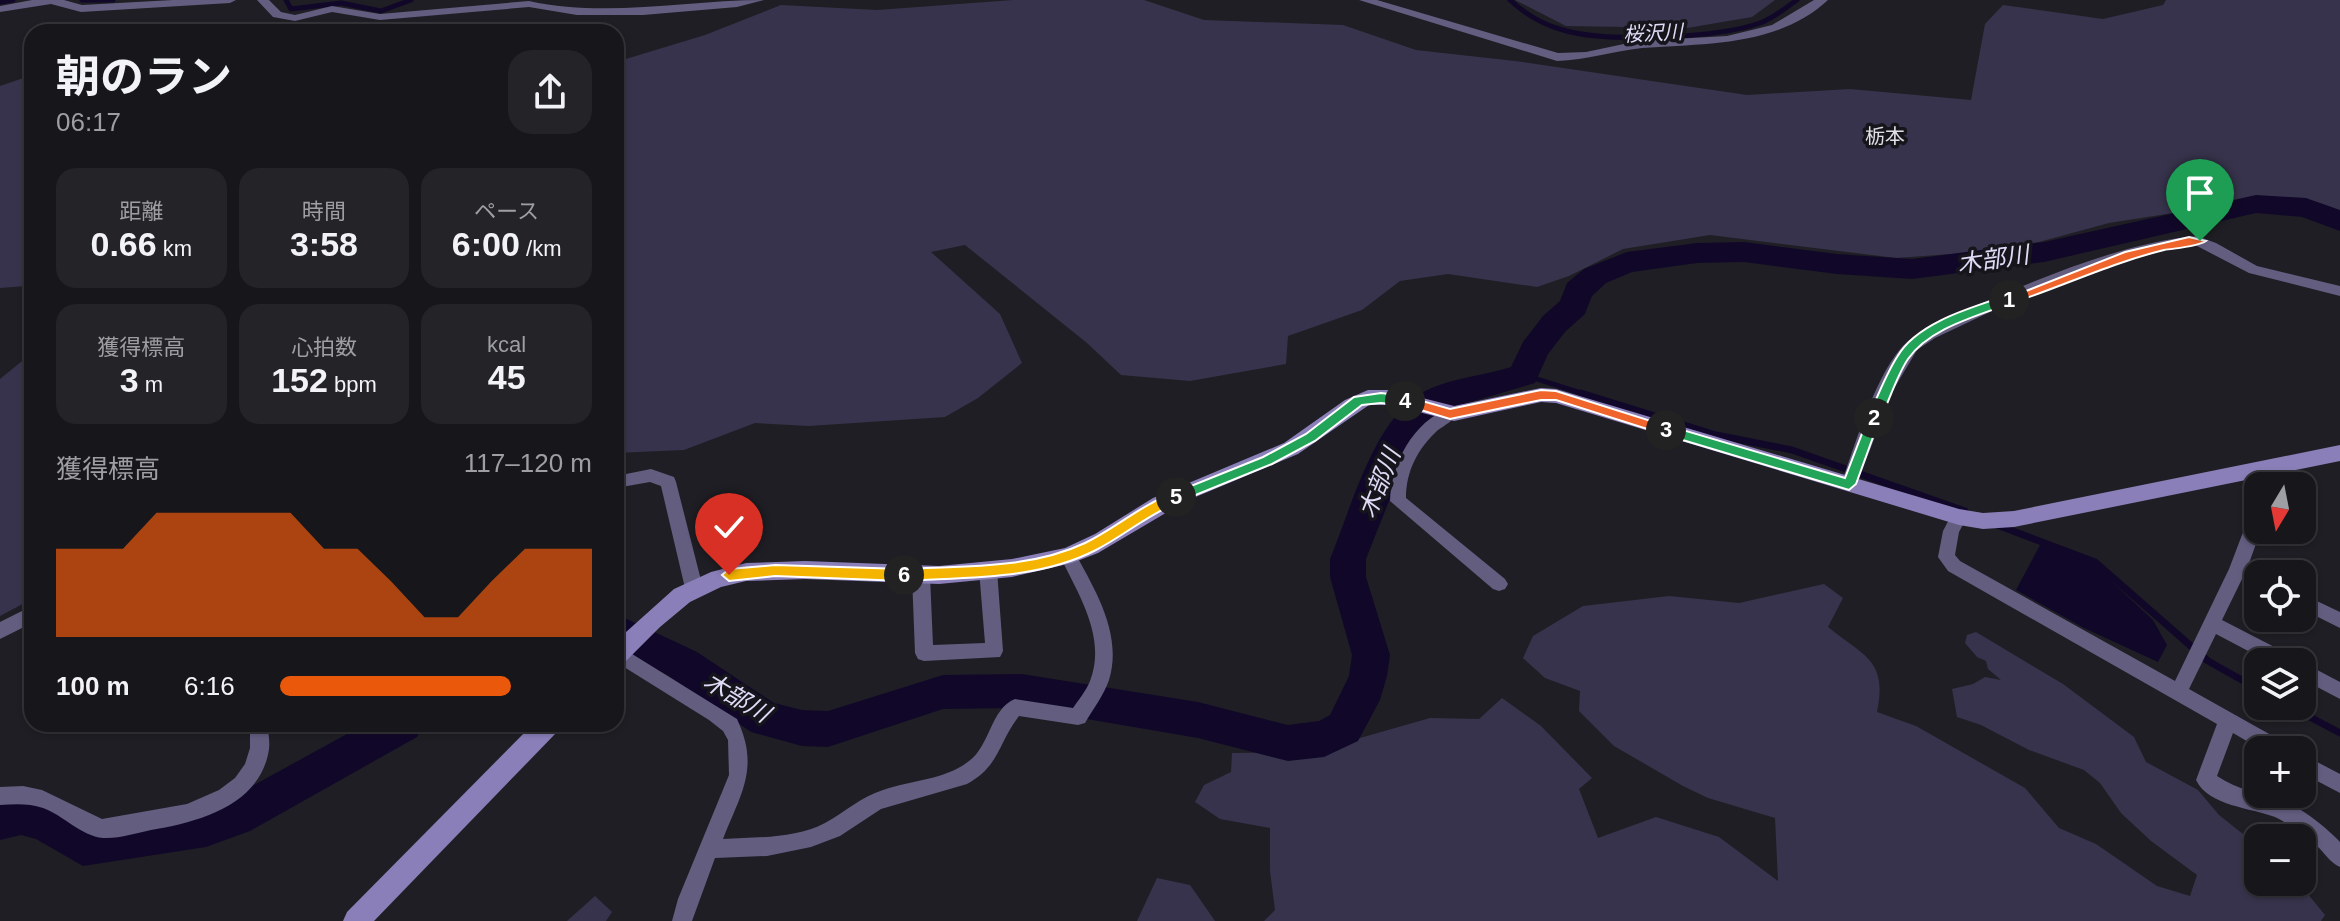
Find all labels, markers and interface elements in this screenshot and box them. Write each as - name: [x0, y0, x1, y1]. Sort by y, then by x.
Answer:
- water label: 桜沢川: [1622, 20, 1686, 46]
- button: share: [508, 50, 592, 134]
- text: 朝のラン: [56, 52, 232, 101]
- text: 06:17: [56, 107, 121, 137]
- district label: 栃本: [1865, 125, 1905, 147]
- pin: [2166, 159, 2234, 241]
- icon: arrive: [2178, 171, 2222, 215]
- text: 距離: [119, 199, 163, 224]
- text: 時間: [302, 199, 346, 224]
- text: ペース: [474, 199, 539, 224]
- text: 0.66: [91, 225, 157, 263]
- text: 3:58: [290, 225, 358, 263]
- text: 6:00: [452, 225, 520, 263]
- text: km: [157, 236, 192, 261]
- text: /km: [520, 236, 561, 261]
- water label: 木部川: [1955, 240, 2033, 277]
- pin: 1: [1989, 280, 2029, 320]
- text: 1: [2003, 287, 2015, 312]
- text: kcal: [487, 332, 526, 357]
- text: 獲得標高: [97, 335, 185, 360]
- text: 心拍数: [291, 335, 357, 360]
- text: 45: [488, 358, 526, 396]
- text: 3: [120, 361, 139, 399]
- text: 152: [271, 361, 328, 399]
- text: m: [139, 372, 163, 397]
- text: bpm: [328, 372, 377, 397]
- pin: 4: [1385, 381, 1425, 421]
- text: 4: [1399, 388, 1411, 413]
- pin: 2: [1854, 398, 1894, 438]
- text: 2: [1868, 405, 1880, 430]
- pin: 3: [1646, 410, 1686, 450]
- text: 3: [1660, 417, 1672, 442]
- water label: 木部川: [1353, 442, 1406, 521]
- text: 117–120 m: [464, 448, 592, 478]
- text: 獲得標高: [56, 454, 160, 484]
- north arrow: [2244, 472, 2316, 544]
- map controls: [2244, 472, 2316, 896]
- pin: 5: [1156, 477, 1196, 517]
- text: 5: [1170, 484, 1182, 509]
- pin: [695, 493, 763, 575]
- icon: check: [707, 505, 751, 549]
- pin: 6: [884, 555, 924, 595]
- button: locate: [2244, 560, 2316, 632]
- text: 6: [898, 562, 910, 587]
- button: layers: [2244, 648, 2316, 720]
- water label: 木部川: [699, 667, 777, 729]
- text: 100 m: [56, 671, 130, 701]
- text: 6:16: [184, 671, 235, 701]
- button: +: [2244, 736, 2316, 808]
- button: −: [2244, 824, 2316, 896]

